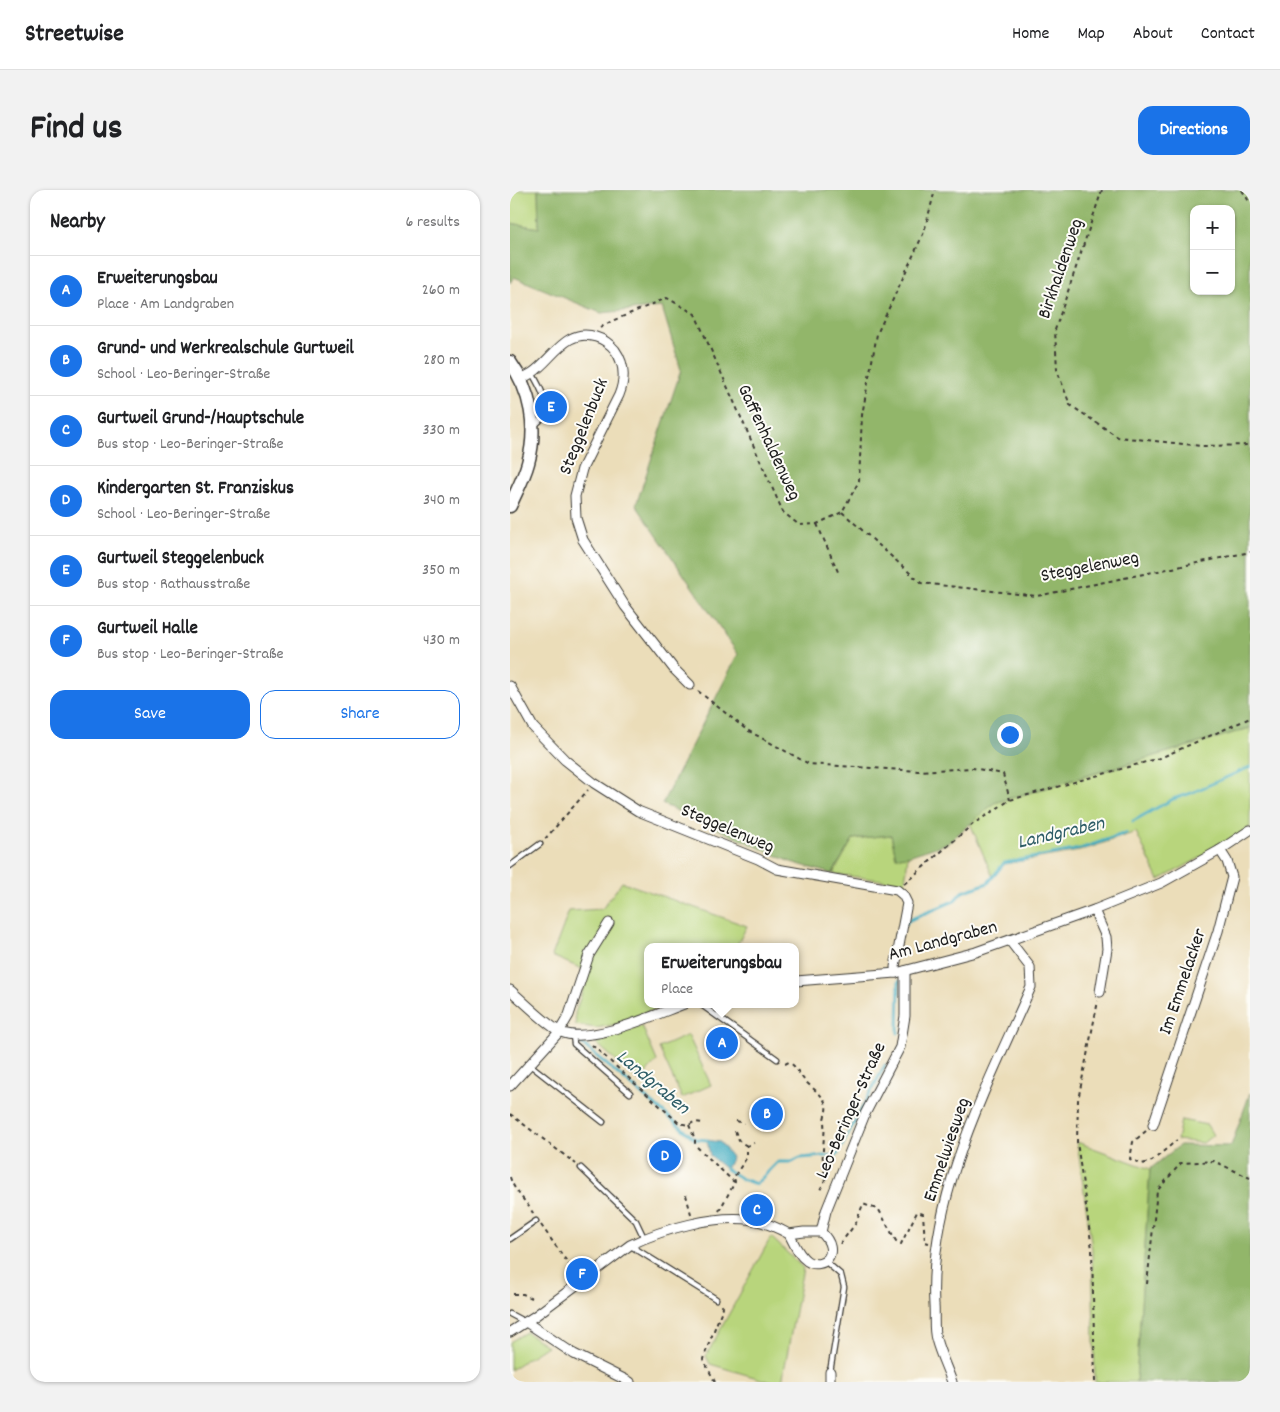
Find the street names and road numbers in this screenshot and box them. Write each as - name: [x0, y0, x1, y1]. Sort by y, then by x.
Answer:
- street label: Birkhaldenweg: [1032, 215, 1092, 323]
- street label: Steggelenbuck: [553, 374, 617, 479]
- street label: Gaffenhaldenweg: [729, 380, 807, 506]
- street label: Steggelenweg: [1039, 545, 1141, 591]
- street label: Steggelenweg: [676, 798, 778, 862]
- street label: Am Landgraben: [886, 914, 1000, 970]
- street label: Im Emmelacker: [1153, 925, 1215, 1039]
- street label: Leo-Beringer-Straße: [810, 1038, 894, 1184]
- street label: Emmelwiesweg: [918, 1094, 978, 1206]

